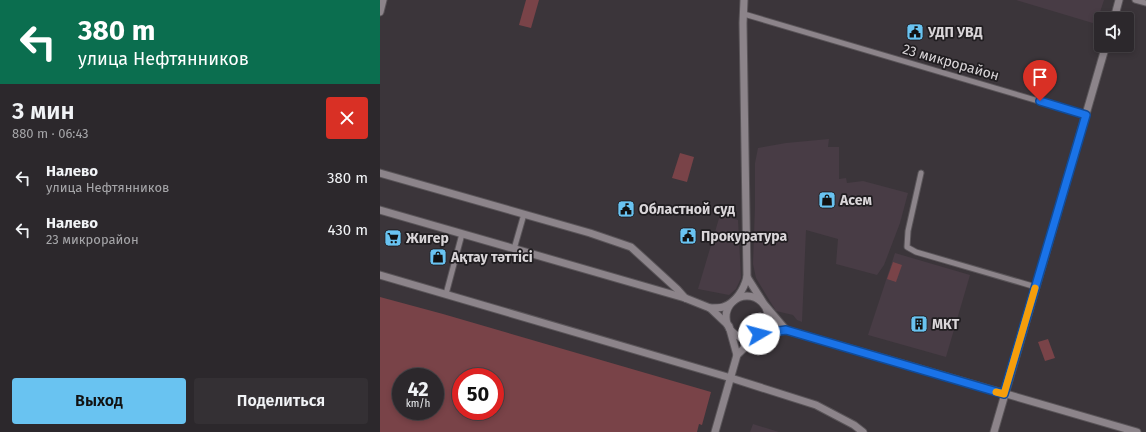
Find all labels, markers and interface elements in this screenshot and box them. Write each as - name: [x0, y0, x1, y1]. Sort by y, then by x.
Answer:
- map controls: [1094, 12, 1134, 52]
- button: sound: [1094, 12, 1134, 52]
- text: 380 m: [78, 14, 156, 47]
- icon: left: [12, 16, 64, 68]
- public building icon: УДП УВД: [905, 22, 925, 42]
- place label: УДП УВД: [927, 24, 983, 41]
- street label: 23 микрорайон: [901, 41, 1001, 84]
- text: улица Нефтянников: [78, 48, 249, 70]
- pin: [1023, 60, 1057, 101]
- icon: arrive: [1029, 66, 1051, 88]
- text: 3 мин: [12, 97, 75, 125]
- button: close: [326, 97, 368, 139]
- text: 880 m · 06:43: [12, 126, 89, 141]
- text: Налево: [46, 162, 98, 180]
- icon: left: [12, 167, 34, 189]
- text: 380 m: [327, 169, 368, 187]
- text: улица Нефтянников: [46, 180, 169, 195]
- shop icon: Асем: [817, 190, 837, 210]
- place label: Асем: [839, 192, 872, 209]
- public building icon: Областной суд: [616, 199, 636, 219]
- place label: Областной суд: [639, 201, 735, 218]
- text: Налево: [46, 214, 98, 232]
- icon: left: [12, 219, 34, 241]
- text: 430 m: [328, 221, 368, 239]
- public building icon: Прокуратура: [678, 226, 698, 246]
- supermarket icon: Жигер: [383, 228, 403, 248]
- place label: Прокуратура: [701, 228, 787, 245]
- place label: Жигер: [405, 230, 449, 247]
- text: 23 микрорайон: [46, 232, 139, 247]
- shop icon: Ақтау тәттісі: [428, 247, 448, 267]
- place label: Ақтау тәттісі: [450, 249, 533, 266]
- position arrow: [738, 313, 780, 355]
- building icon: МКТ: [909, 314, 929, 334]
- place label: МКТ: [932, 316, 960, 333]
- speed limit sign: 50: [452, 368, 504, 420]
- text: 42: [407, 377, 429, 401]
- button: Выход: [12, 378, 186, 424]
- button: Поделиться: [194, 378, 368, 424]
- text: km/h: [406, 398, 430, 410]

